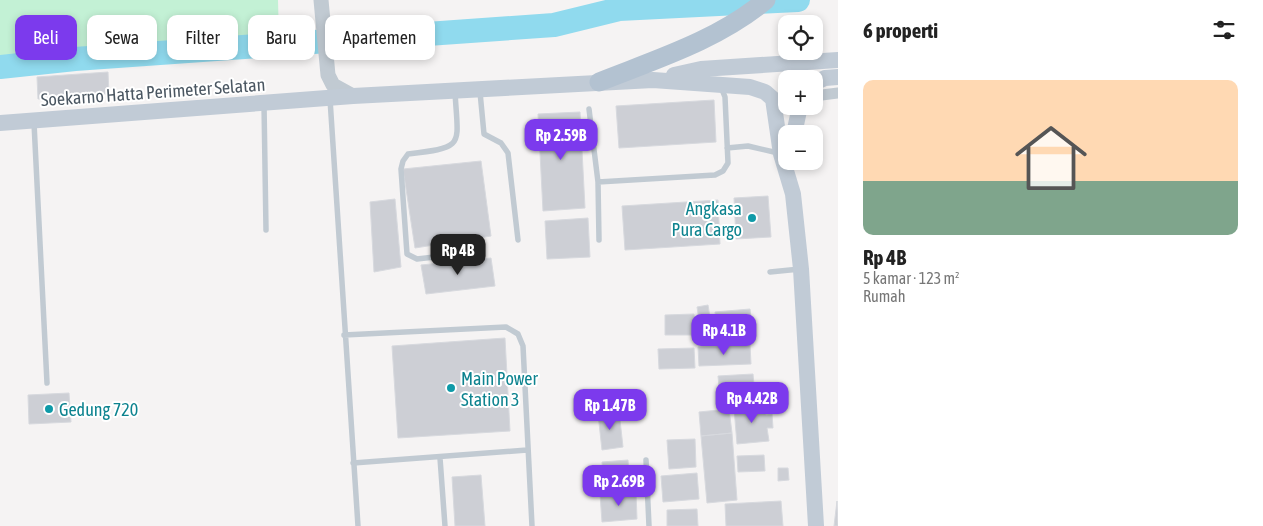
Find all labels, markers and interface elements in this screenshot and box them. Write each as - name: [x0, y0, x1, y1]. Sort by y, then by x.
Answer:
- chip: Beli: [15, 15, 77, 60]
- chip: Sewa: [87, 15, 157, 60]
- chip: Filter: [167, 15, 238, 60]
- chip: Baru: [248, 15, 315, 60]
- chip: Apartemen: [325, 15, 435, 60]
- map controls: [778, 15, 823, 170]
- button: locate: [778, 15, 823, 60]
- icon: filters: [1210, 16, 1238, 44]
- text: 6 properti: [863, 18, 938, 42]
- button: +: [778, 70, 823, 115]
- street label: Soekarno Hatta Perimeter Selatan: [40, 74, 266, 110]
- icon: home: [1006, 113, 1096, 203]
- pin: Rp 2.59B: [509, 119, 613, 161]
- button: −: [778, 125, 823, 170]
- text: Rp 2.59B: [536, 126, 586, 144]
- place label: Angkasa Pura Cargo: [672, 198, 742, 240]
- marker: Angkasa Pura Cargo: [746, 212, 758, 224]
- pin: Rp 4B: [423, 234, 493, 276]
- text: Rp 4B: [442, 241, 474, 259]
- text: Rp 4B: [863, 245, 906, 269]
- text: 5 kamar · 123 m²: [863, 269, 959, 287]
- text: Rumah: [863, 287, 905, 305]
- pin: Rp 4.1B: [678, 314, 770, 356]
- text: Rp 4.1B: [702, 321, 746, 339]
- place label: Main Power Station 3: [461, 368, 538, 410]
- marker: Main Power Station 3: [445, 382, 457, 394]
- pin: Rp 4.42B: [700, 382, 804, 424]
- pin: Rp 1.47B: [558, 388, 662, 431]
- text: Rp 4.42B: [727, 389, 777, 407]
- text: Rp 1.47B: [585, 396, 635, 414]
- place label: Gedung 720: [59, 399, 138, 420]
- marker: Gedung 720: [43, 403, 55, 415]
- pin: Rp 2.69B: [567, 464, 671, 507]
- text: Rp 2.69B: [594, 472, 644, 490]

